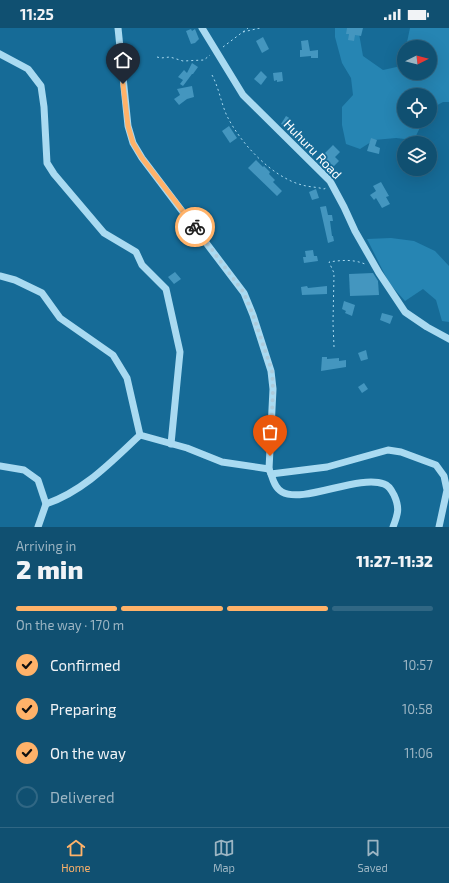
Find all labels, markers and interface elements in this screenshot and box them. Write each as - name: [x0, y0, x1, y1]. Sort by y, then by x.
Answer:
- text: 11:25: [20, 5, 54, 23]
- north arrow: [397, 40, 437, 80]
- map controls: [397, 40, 437, 176]
- pin: [106, 43, 140, 84]
- icon: home: [112, 49, 134, 71]
- button: locate: [397, 88, 437, 128]
- street label: Huhuru Road: [281, 116, 345, 182]
- button: layers: [397, 136, 437, 176]
- courier: [175, 207, 215, 247]
- icon: bike: [184, 216, 206, 238]
- pin: [253, 415, 287, 456]
- icon: bag: [259, 421, 281, 443]
- text: Arriving in: [16, 538, 76, 554]
- text: 11:27–11:32: [356, 552, 433, 570]
- text: 2 min: [16, 553, 83, 584]
- text: On the way · 170 m: [16, 617, 124, 633]
- icon: check: [16, 654, 38, 676]
- text: Confirmed: [50, 656, 121, 674]
- text: 10:57: [403, 657, 433, 673]
- icon: check: [16, 698, 38, 720]
- text: Preparing: [50, 700, 116, 718]
- text: 10:58: [402, 701, 433, 717]
- icon: check: [16, 742, 38, 764]
- text: On the way: [50, 744, 126, 762]
- text: 11:06: [404, 745, 433, 761]
- text: Delivered: [50, 788, 115, 806]
- tab: Home: [61, 837, 90, 874]
- tab: Map: [213, 837, 235, 874]
- tab: Saved: [358, 837, 388, 874]

